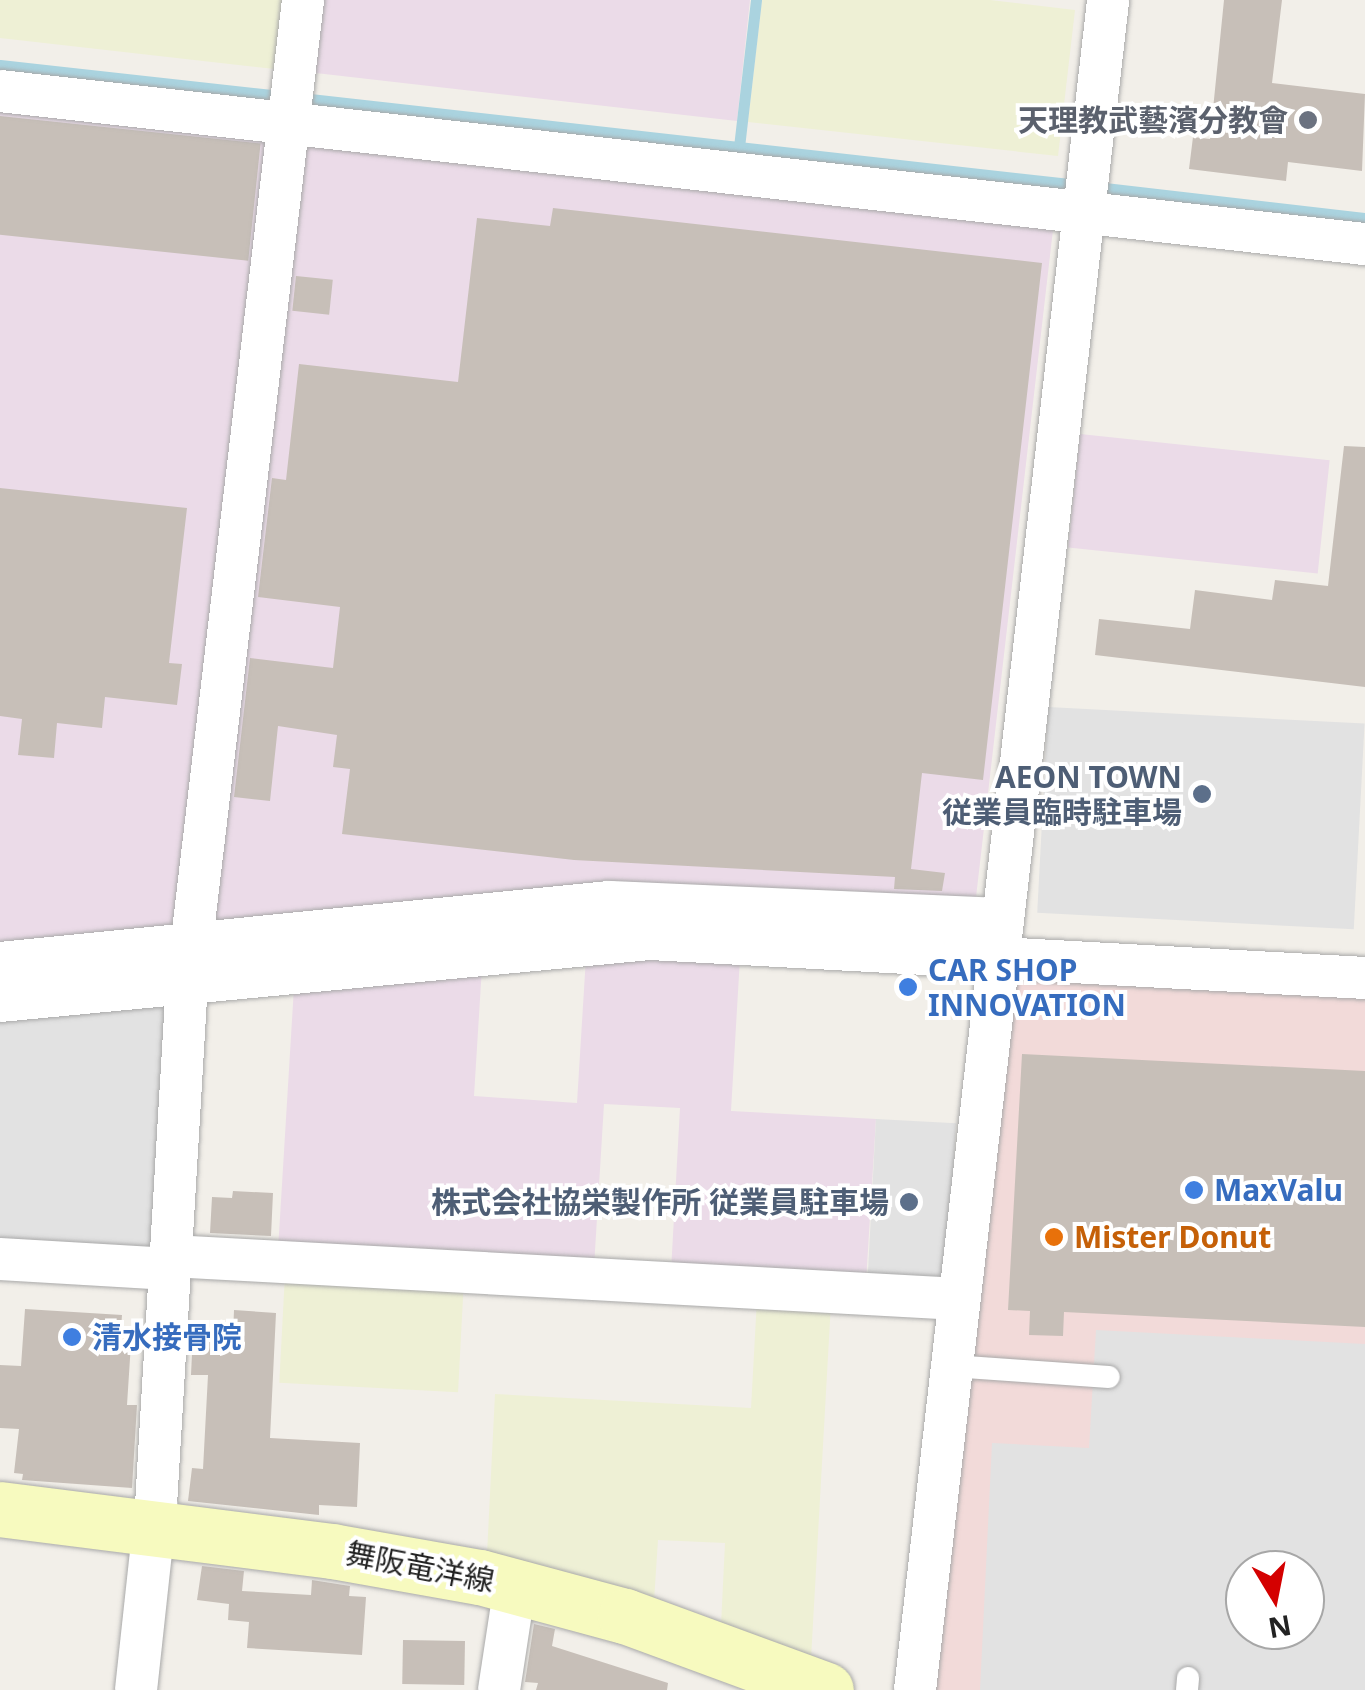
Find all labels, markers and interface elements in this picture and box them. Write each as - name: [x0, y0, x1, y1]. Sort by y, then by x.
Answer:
- place label: 天理教武藝濱分教會: [1018, 102, 1288, 138]
- marker: 天理教武藝濱分教會: [1297, 109, 1319, 131]
- place label: AEON TOWN 従業員臨時駐車場: [942, 759, 1182, 830]
- marker: AEON TOWN 従業員臨時駐車場: [1191, 783, 1213, 805]
- place label: CAR SHOP INNOVATION: [928, 952, 1126, 1022]
- marker: CAR SHOP INNOVATION: [897, 976, 919, 998]
- place label: MaxValu: [1214, 1172, 1343, 1208]
- marker: MaxValu: [1183, 1179, 1205, 1201]
- place label: 株式会社協栄製作所 従業員駐車場: [431, 1184, 889, 1220]
- marker: 株式会社協栄製作所 従業員駐車場: [898, 1191, 920, 1213]
- place label: Mister Donut: [1074, 1219, 1271, 1255]
- marker: Mister Donut: [1043, 1226, 1065, 1248]
- place label: 清水接骨院: [92, 1319, 242, 1355]
- marker: 清水接骨院: [61, 1326, 83, 1348]
- street label: 舞阪竜洋線: [343, 1535, 497, 1599]
- north arrow: [1225, 1550, 1325, 1650]
- text: N: [1265, 1607, 1294, 1648]

